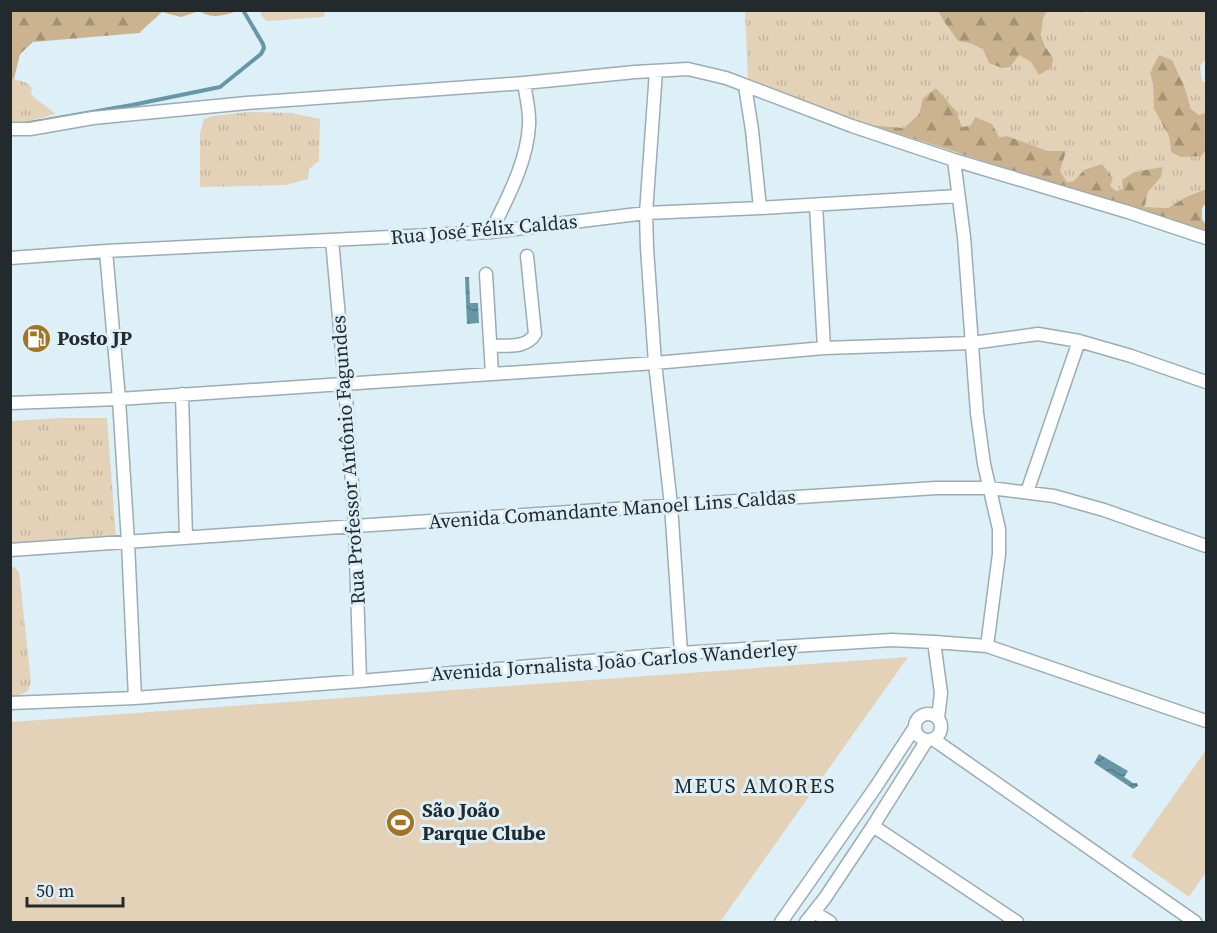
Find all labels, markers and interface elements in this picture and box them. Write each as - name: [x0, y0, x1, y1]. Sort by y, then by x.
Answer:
- street label: Rua José Félix Caldas: [389, 207, 579, 251]
- street label: Rua Professor Antônio Fagundes: [324, 314, 372, 606]
- fuel station icon: Posto JP: [20, 322, 52, 354]
- place label: Posto JP: [57, 324, 132, 352]
- street label: Avenida Comandante Manoel Lins Caldas: [427, 482, 797, 536]
- street label: Avenida Jornalista João Carlos Wanderley: [430, 634, 799, 688]
- district label: MEUS AMORES: [674, 771, 836, 800]
- place label: São João Parque Clube: [422, 796, 546, 847]
- sports icon: São João Parque Clube: [385, 806, 417, 838]
- scale bar: [27, 870, 123, 908]
- text: 50 m: [36, 878, 74, 903]

